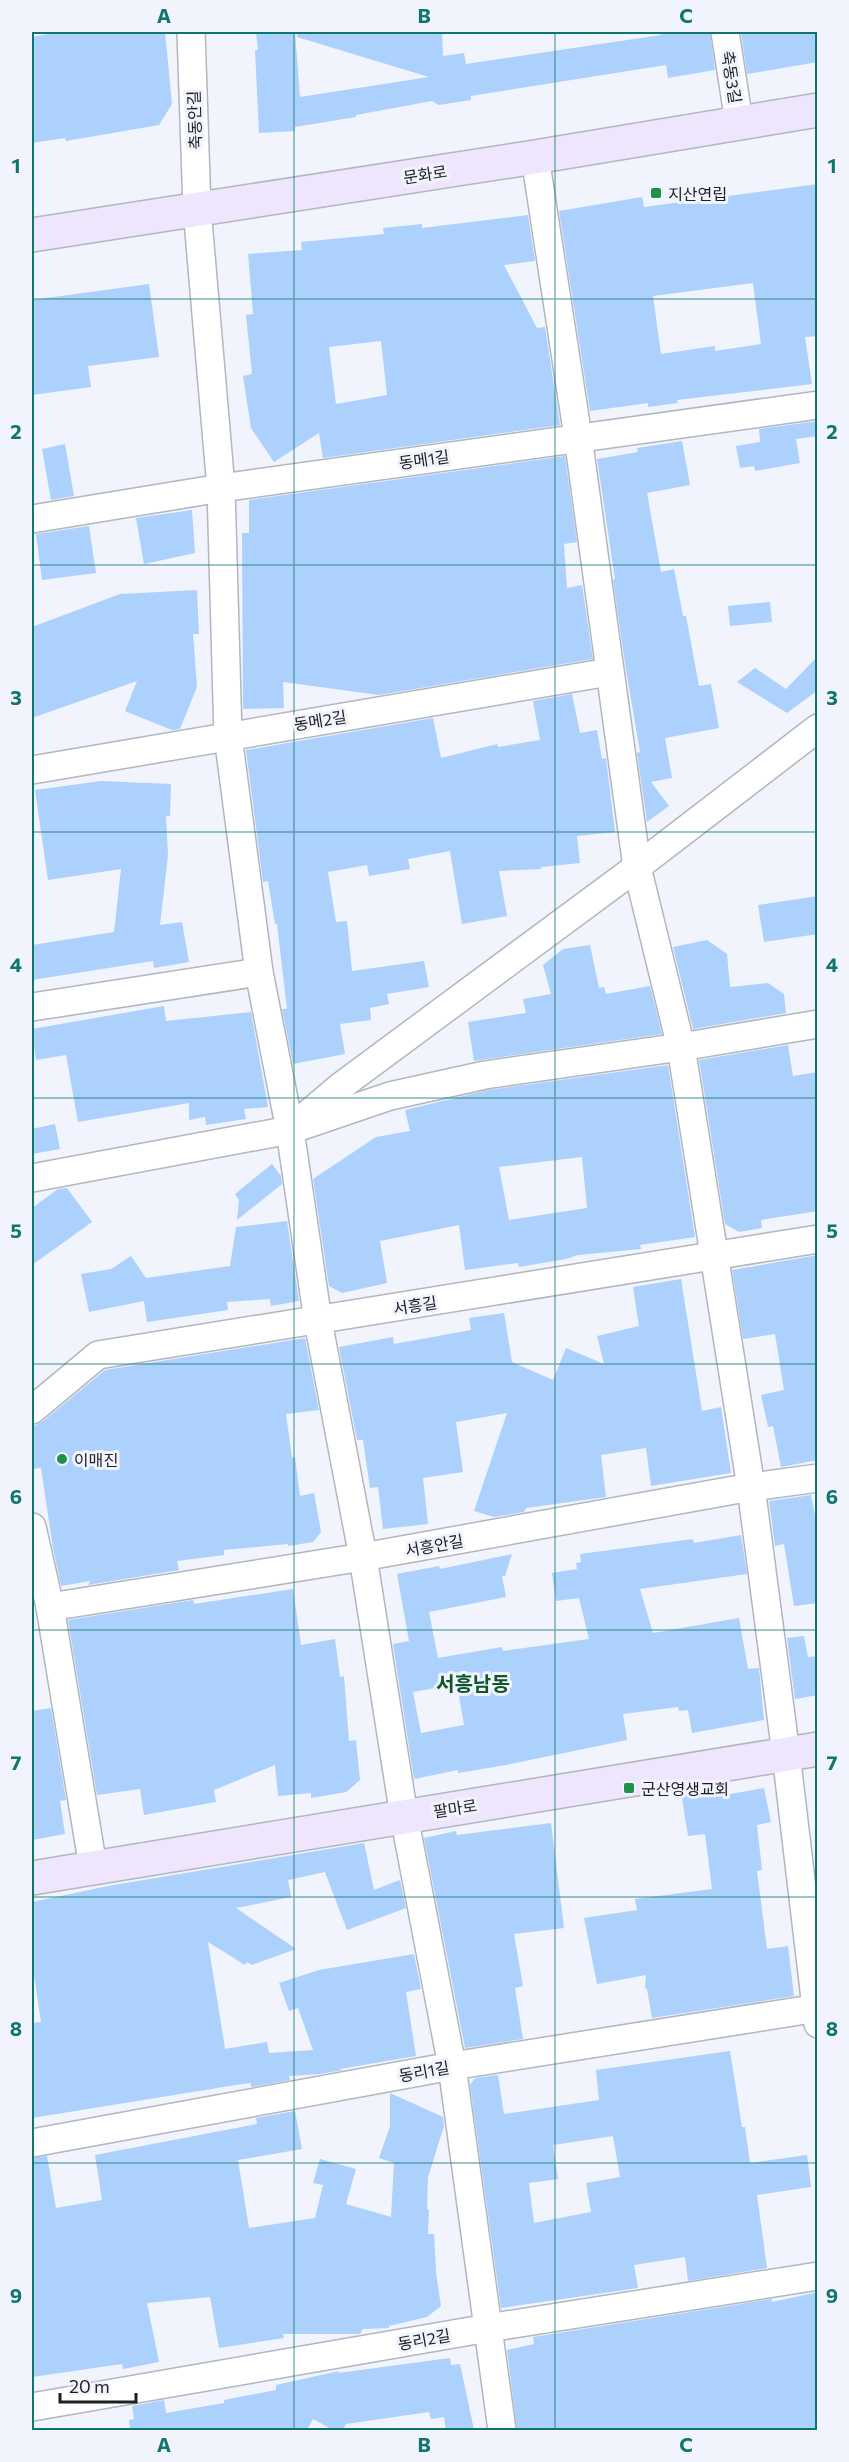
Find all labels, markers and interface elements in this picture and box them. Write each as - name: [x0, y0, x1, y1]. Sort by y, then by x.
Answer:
- text: A: [157, 3, 171, 27]
- text: B: [417, 3, 431, 27]
- text: C: [679, 3, 693, 27]
- street label: 축동3길: [718, 49, 746, 105]
- street label: 축동안길: [183, 90, 205, 150]
- text: 1: [11, 153, 21, 177]
- text: 1: [827, 153, 837, 177]
- street label: 문화로: [402, 161, 449, 187]
- place label: 지산연립: [668, 184, 727, 203]
- marker: 지산연립: [649, 186, 663, 200]
- text: 2: [10, 419, 22, 443]
- text: 2: [826, 419, 838, 443]
- street label: 동메1길: [397, 446, 451, 472]
- text: 3: [10, 685, 22, 709]
- text: 3: [826, 685, 838, 709]
- street label: 동메2길: [292, 706, 348, 734]
- text: 4: [10, 952, 22, 976]
- text: 4: [826, 952, 838, 976]
- text: 5: [10, 1218, 22, 1242]
- text: 5: [826, 1218, 838, 1242]
- street label: 서흥길: [392, 1292, 438, 1318]
- place label: 이매진: [74, 1450, 118, 1469]
- marker: 이매진: [55, 1452, 69, 1466]
- text: 6: [10, 1484, 22, 1508]
- text: 6: [826, 1484, 838, 1508]
- street label: 서흥안길: [403, 1531, 465, 1559]
- district label: 서흥남동: [436, 1671, 510, 1695]
- text: 7: [11, 1750, 22, 1774]
- text: 7: [827, 1750, 838, 1774]
- place label: 군산영생교회: [641, 1779, 729, 1798]
- marker: 군산영생교회: [622, 1781, 636, 1795]
- street label: 팔마로: [432, 1795, 479, 1821]
- text: 8: [10, 2016, 22, 2040]
- text: 8: [826, 2016, 838, 2040]
- street label: 동리1길: [397, 2057, 451, 2085]
- text: 9: [10, 2283, 22, 2307]
- text: 9: [826, 2283, 838, 2307]
- street label: 동리2길: [396, 2325, 452, 2353]
- scale bar: [60, 2366, 136, 2404]
- text: 20 m: [69, 2375, 110, 2397]
- text: A: [157, 2432, 171, 2456]
- text: B: [417, 2432, 431, 2456]
- text: C: [679, 2432, 693, 2456]

